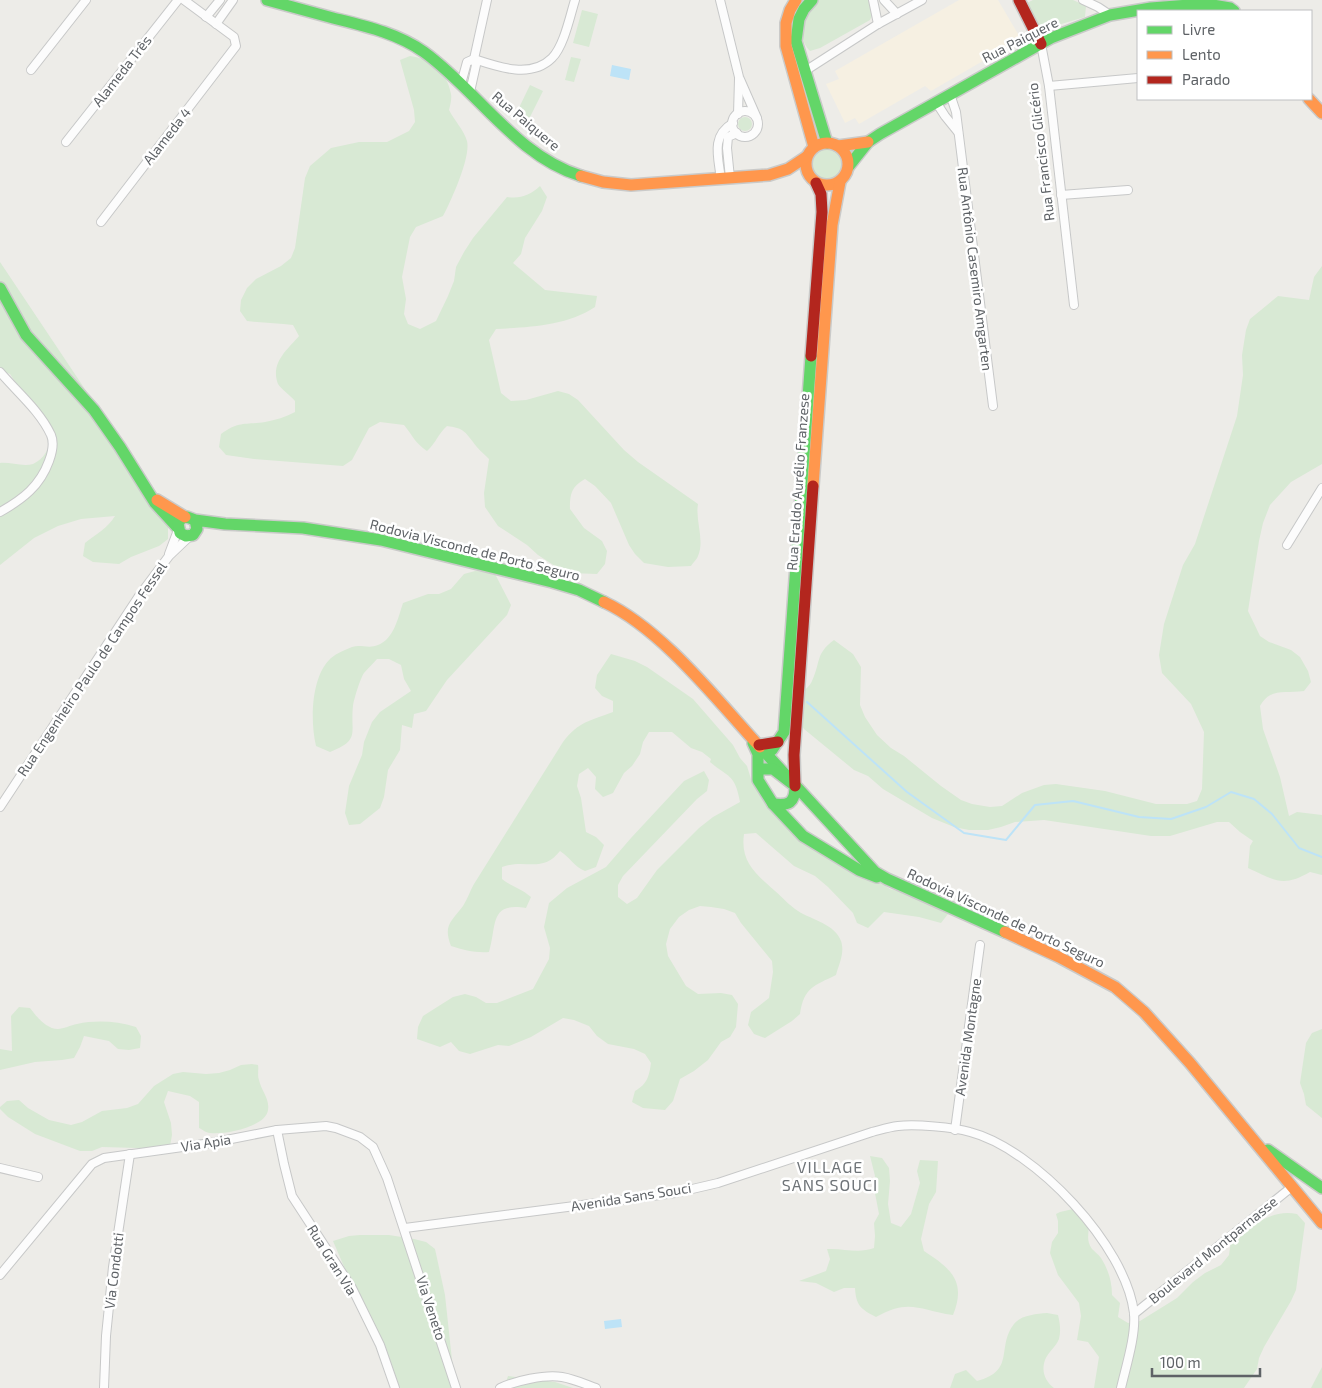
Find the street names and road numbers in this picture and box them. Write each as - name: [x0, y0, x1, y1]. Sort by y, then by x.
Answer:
- street label: Rua Paiquere: [979, 13, 1061, 66]
- street label: Alameda Três: [89, 32, 155, 110]
- street label: Rua Francisco Glicério: [1024, 82, 1057, 222]
- street label: Rua Paiquere: [489, 87, 564, 154]
- street label: Alameda 4: [139, 104, 194, 168]
- street label: Rua Antônio Casemiro Amgarten: [955, 166, 996, 372]
- street label: Rua Eraldo Aurélio Franzese: [783, 393, 812, 571]
- street label: Rodovia Visconde de Porto Seguro: [368, 515, 582, 584]
- street label: Rua Engenheiro Paulo de Campos Fessel: [13, 557, 170, 779]
- street label: Rodovia Visconde de Porto Seguro: [905, 864, 1108, 971]
- street label: Avenida Montagne: [951, 977, 984, 1097]
- street label: Via Apia: [180, 1130, 232, 1155]
- street label: Avenida Sans Souci: [569, 1179, 692, 1214]
- street label: Boulevard Montparnasse: [1145, 1192, 1280, 1307]
- street label: Rua Gran Via: [304, 1221, 361, 1298]
- street label: Via Condotti: [100, 1232, 127, 1310]
- street label: Via Veneto: [413, 1273, 450, 1342]

